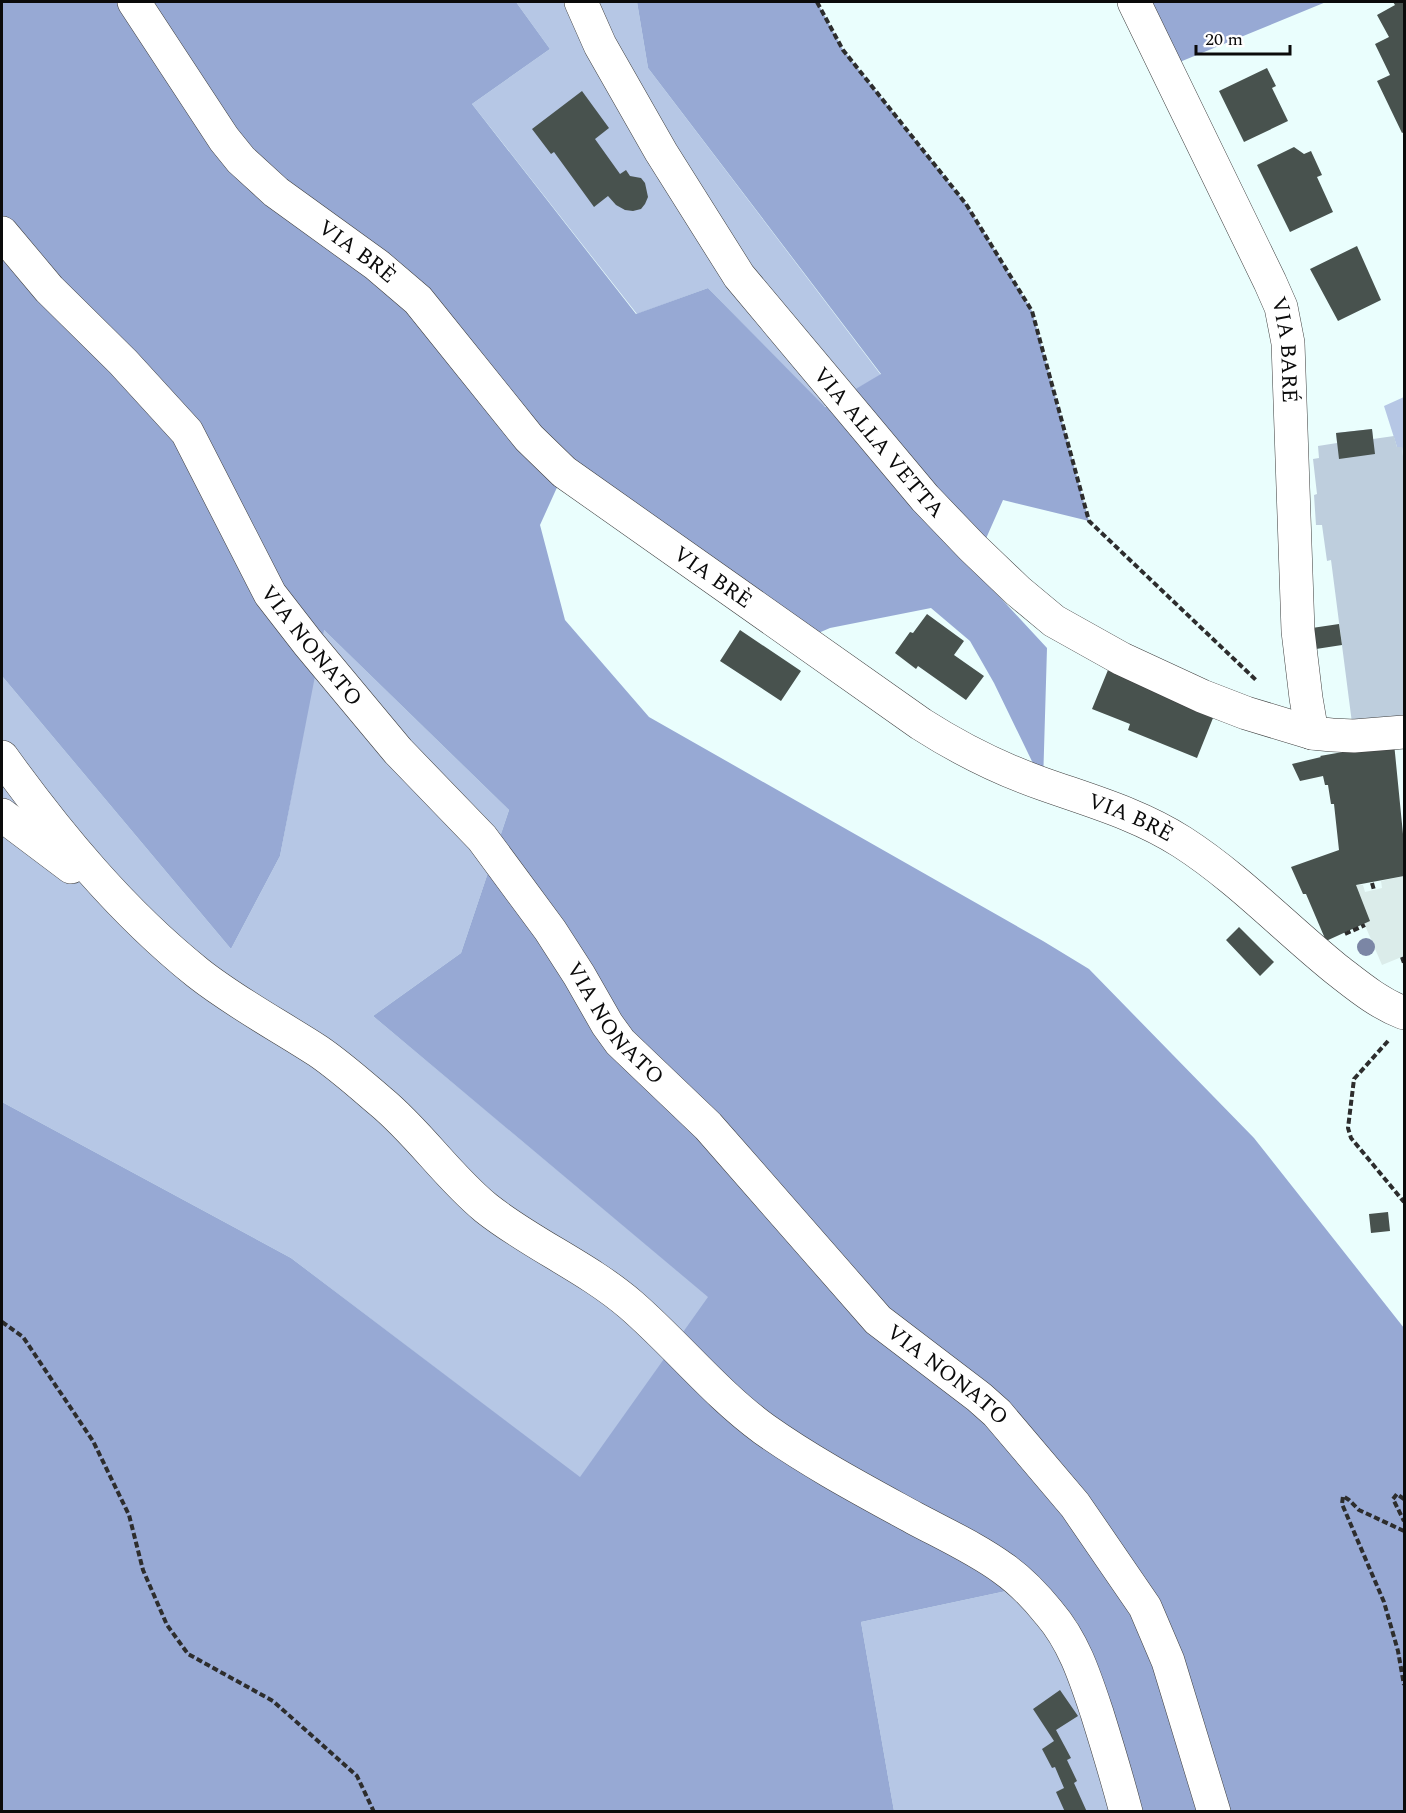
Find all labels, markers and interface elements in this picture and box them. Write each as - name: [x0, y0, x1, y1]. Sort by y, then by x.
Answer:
- scale bar: [1196, 18, 1290, 56]
- text: 20 m: [1205, 26, 1243, 53]
- street label: VIA BRÈ: [311, 211, 404, 291]
- street label: VIA BARÉ: [1262, 291, 1307, 403]
- street label: VIA ALLA VETTA: [805, 360, 952, 525]
- street label: VIA BRÈ: [666, 538, 759, 617]
- street label: VIA NONATO: [252, 578, 371, 713]
- street label: VIA BRÈ: [1084, 784, 1180, 850]
- street label: VIA NONATO: [558, 955, 672, 1092]
- street label: VIA NONATO: [880, 1316, 1017, 1432]

